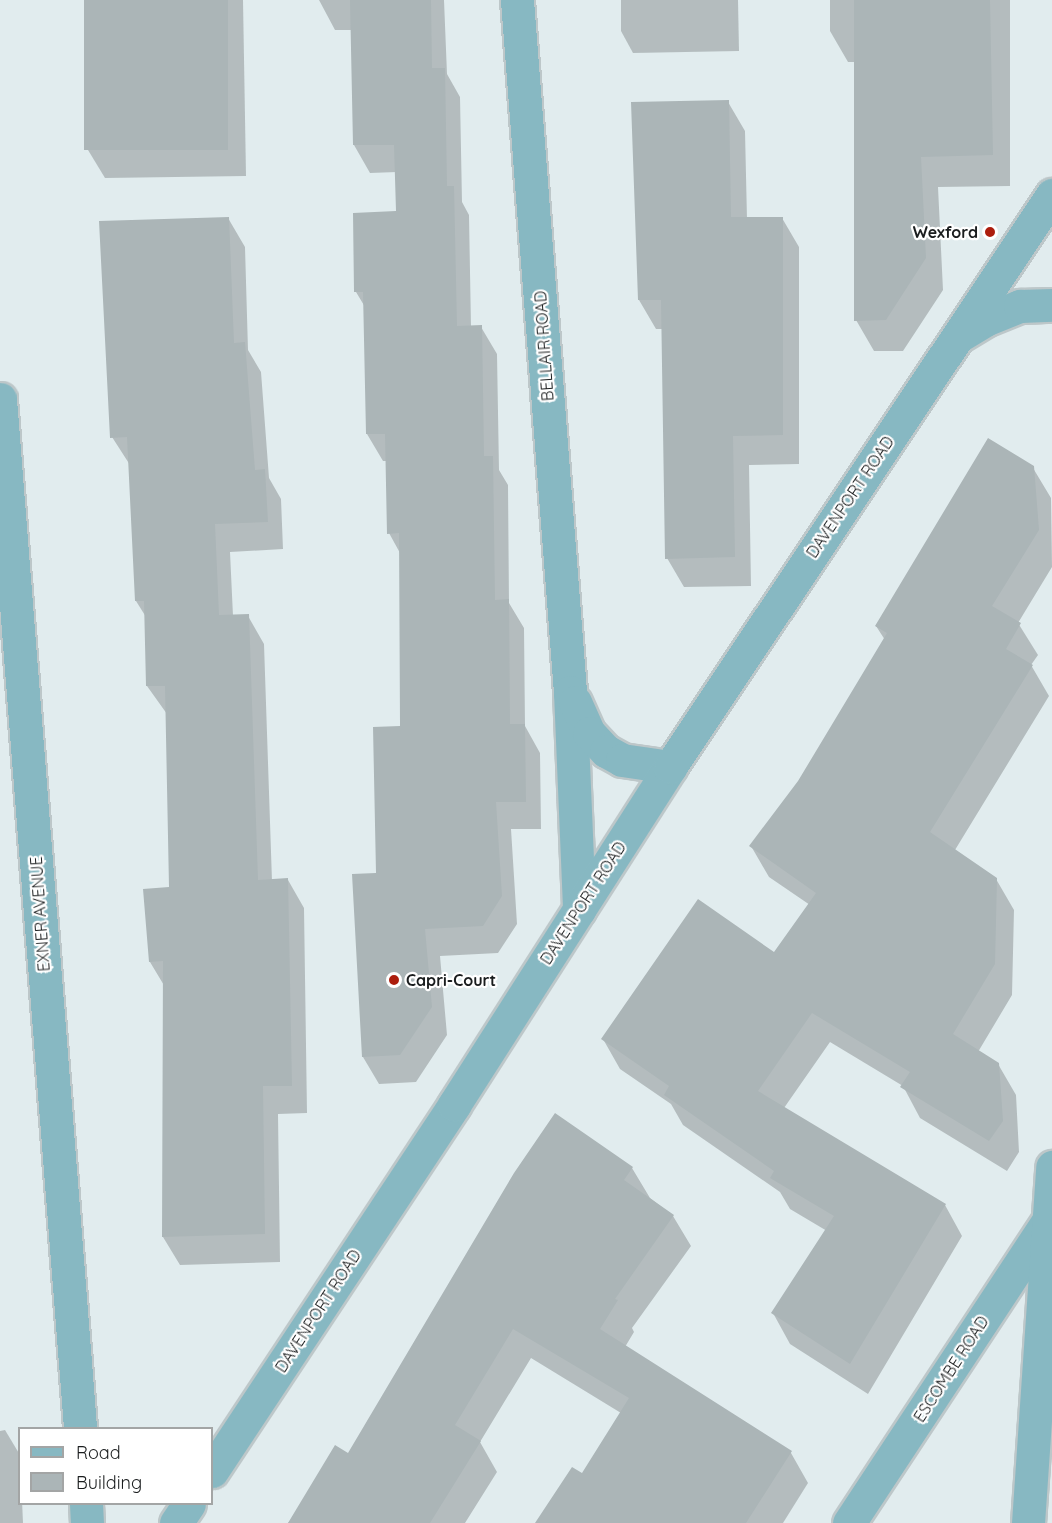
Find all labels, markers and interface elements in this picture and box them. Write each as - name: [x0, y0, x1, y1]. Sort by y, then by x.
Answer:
- place label: Wexford: [913, 222, 978, 242]
- marker: Wexford: [983, 225, 997, 239]
- street label: BELLAIR ROAD: [531, 290, 557, 402]
- street label: DAVENPORT ROAD: [802, 433, 898, 561]
- street label: DAVENPORT ROAD: [536, 838, 630, 968]
- street label: EXNER AVENUE: [26, 856, 54, 972]
- place label: Capri-Court: [406, 970, 496, 990]
- marker: Capri-Court: [387, 973, 401, 987]
- street label: DAVENPORT ROAD: [271, 1246, 365, 1376]
- street label: ESCOMBE ROAD: [910, 1312, 992, 1426]
- legend: [18, 1427, 213, 1505]
- text: Road: [76, 1441, 121, 1464]
- text: Building: [76, 1471, 142, 1494]

